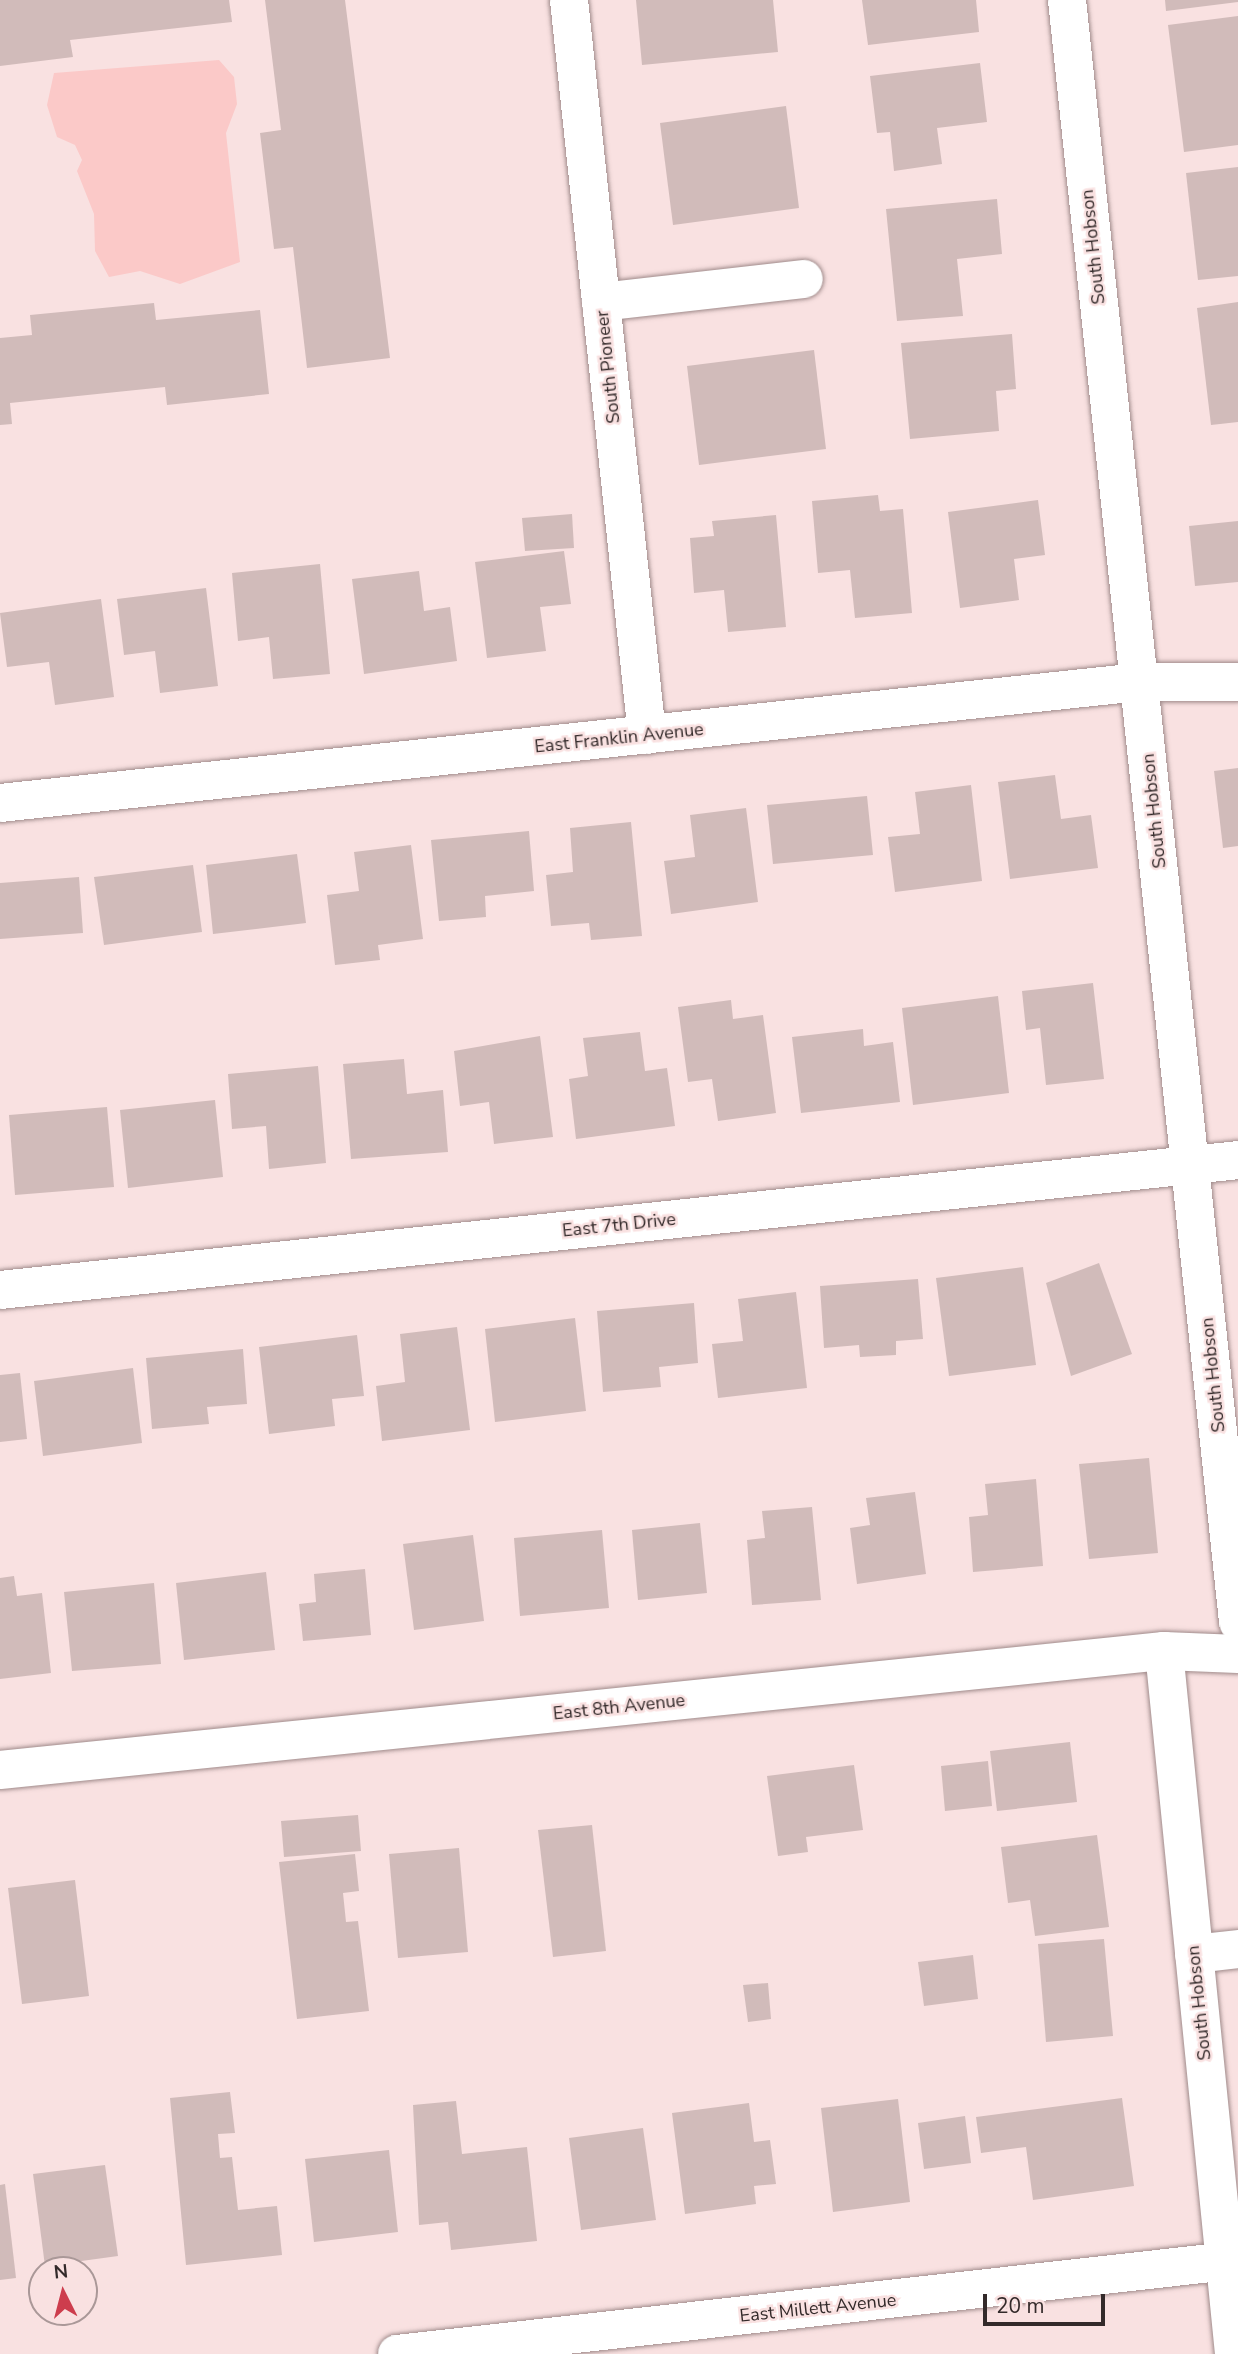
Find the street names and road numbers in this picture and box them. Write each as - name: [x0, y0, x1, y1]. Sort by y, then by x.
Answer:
- street label: South Hobson: [1076, 188, 1110, 306]
- street label: South Pioneer: [591, 309, 625, 425]
- street label: East Franklin Avenue: [533, 718, 705, 758]
- street label: South Hobson: [1137, 752, 1171, 870]
- street label: East 7th Drive: [561, 1208, 677, 1242]
- street label: South Hobson: [1196, 1316, 1230, 1434]
- street label: East 8th Avenue: [552, 1689, 686, 1725]
- street label: South Hobson: [1182, 1944, 1216, 2062]
- street label: East Millett Avenue: [739, 2289, 897, 2327]

